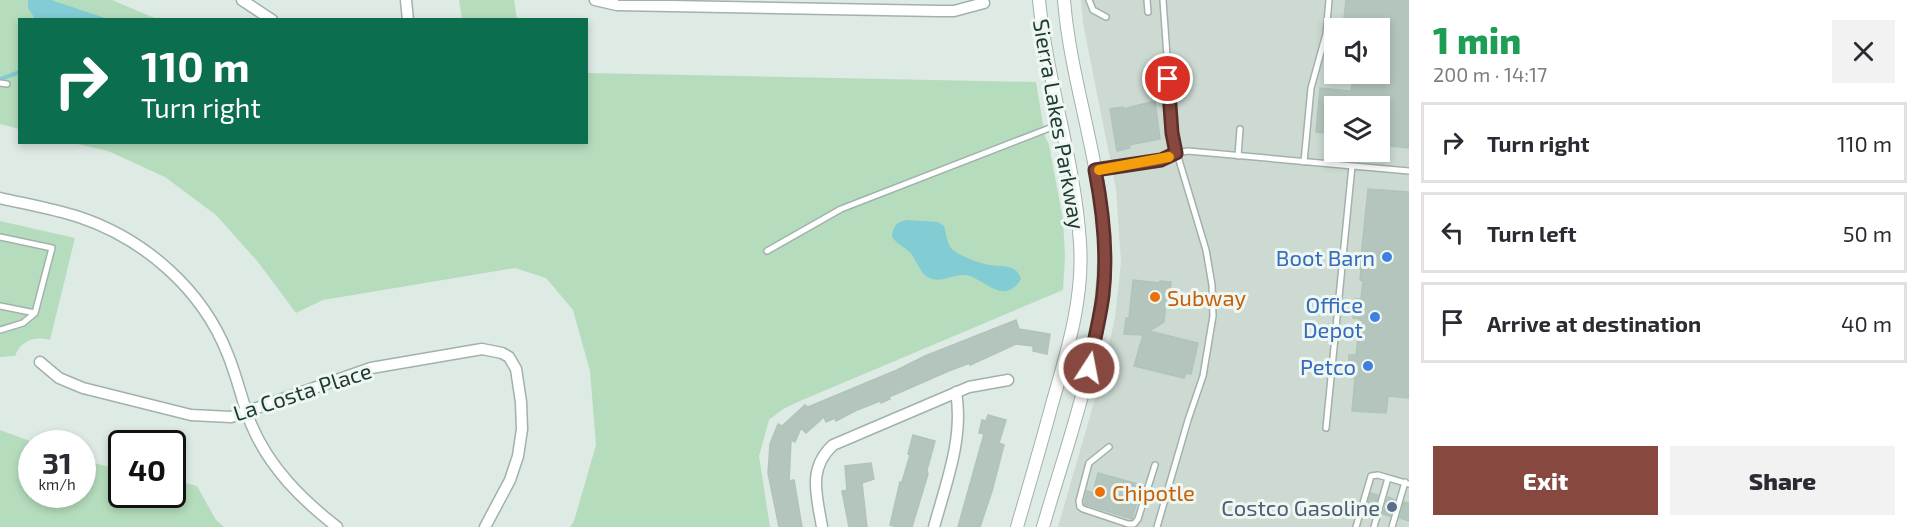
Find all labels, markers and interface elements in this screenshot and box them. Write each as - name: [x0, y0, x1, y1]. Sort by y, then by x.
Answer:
- street label: Sierra Lakes Parkway: [1029, 17, 1091, 232]
- map controls: [1324, 18, 1390, 162]
- button: sound: [1324, 18, 1390, 84]
- text: 1 min: [1433, 18, 1521, 61]
- button: close: [1832, 20, 1895, 83]
- text: 110 m: [141, 40, 250, 90]
- icon: right: [42, 42, 120, 120]
- pin: [1142, 53, 1193, 104]
- icon: arrive: [1151, 62, 1184, 95]
- text: 200 m · 14:17: [1433, 62, 1547, 86]
- text: Turn right: [141, 91, 261, 123]
- button: layers: [1324, 96, 1390, 162]
- icon: right: [1436, 126, 1469, 159]
- text: Turn right: [1487, 130, 1589, 156]
- text: 110 m: [1837, 130, 1892, 156]
- icon: left: [1436, 216, 1469, 249]
- text: Turn left: [1487, 220, 1576, 246]
- text: 50 m: [1843, 220, 1892, 246]
- place label: Boot Barn: [1276, 244, 1375, 270]
- marker: Boot Barn: [1380, 250, 1394, 264]
- place label: Subway: [1167, 284, 1246, 310]
- marker: Subway: [1148, 290, 1162, 304]
- place label: Office Depot: [1303, 291, 1363, 342]
- icon: arrive: [1436, 306, 1469, 339]
- marker: Office Depot: [1368, 310, 1382, 324]
- text: Arrive at destination: [1487, 310, 1701, 336]
- text: 40 m: [1841, 310, 1892, 336]
- position arrow: [1057, 336, 1121, 400]
- place label: Petco: [1300, 353, 1356, 379]
- street label: La Costa Place: [230, 356, 374, 426]
- marker: Petco: [1361, 359, 1375, 373]
- speed limit sign: 40: [108, 430, 186, 508]
- text: 31: [42, 444, 72, 480]
- button: Exit: [1433, 446, 1658, 515]
- button: Share: [1670, 446, 1895, 515]
- text: km/h: [38, 475, 76, 493]
- place label: Chipotle: [1112, 479, 1195, 505]
- marker: Chipotle: [1093, 485, 1107, 499]
- place label: Costco Gasoline: [1221, 494, 1380, 520]
- marker: Costco Gasoline: [1385, 500, 1399, 514]

